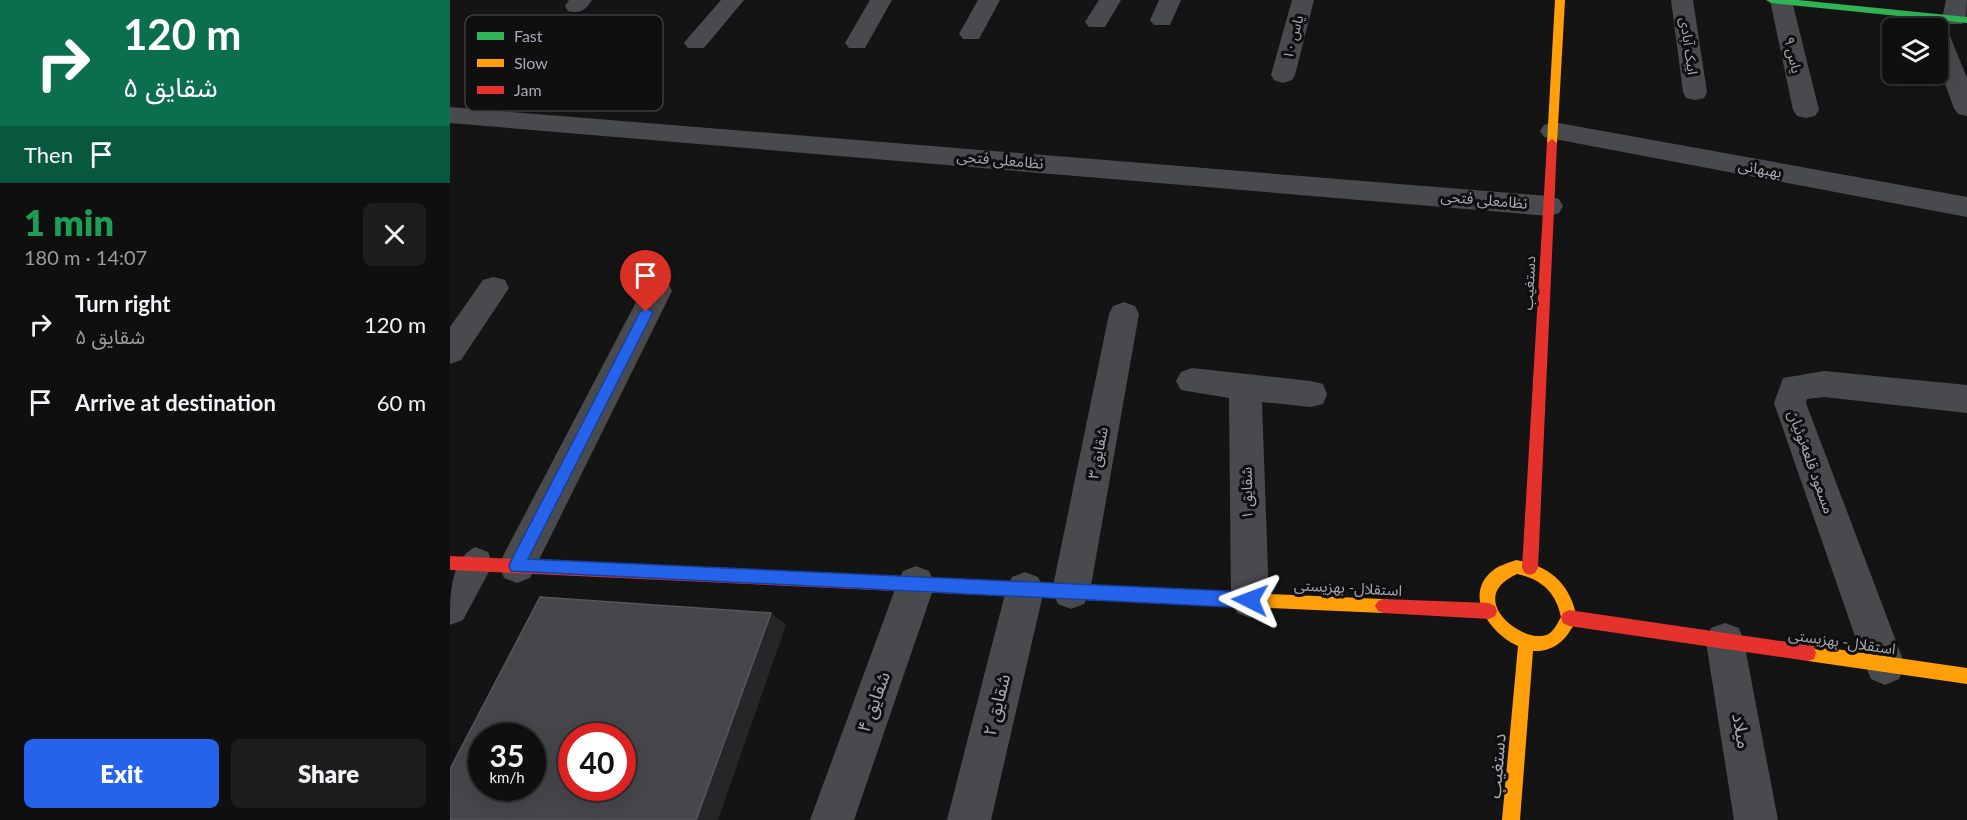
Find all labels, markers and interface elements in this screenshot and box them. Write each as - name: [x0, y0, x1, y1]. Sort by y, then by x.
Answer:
- text: 120 m: [123, 9, 241, 59]
- street label: یاس ۱۰: [1279, 13, 1307, 61]
- legend: [465, 15, 663, 111]
- street label: ایبک آبادی: [1676, 16, 1702, 76]
- map controls: [1882, 18, 1948, 84]
- button: layers: [1882, 18, 1948, 84]
- icon: right: [24, 24, 102, 102]
- text: Fast: [514, 26, 543, 45]
- street label: یاس ۹: [1780, 35, 1806, 75]
- text: Slow: [514, 53, 548, 72]
- text: شقایق ۵: [123, 70, 218, 103]
- text: Jam: [514, 80, 542, 99]
- icon: arrive: [85, 138, 118, 171]
- text: Then: [24, 141, 73, 168]
- street label: نظامعلی فتحی: [956, 146, 1044, 173]
- street label: بهبهانی: [1737, 155, 1783, 182]
- street label: نظامعلی فتحی: [1440, 186, 1528, 213]
- text: 1 min: [24, 200, 114, 244]
- button: close: [363, 203, 426, 266]
- text: 180 m · 14:07: [24, 245, 147, 269]
- pin: [620, 250, 671, 312]
- street label: دستغیب: [1518, 255, 1539, 311]
- icon: arrive: [629, 259, 662, 292]
- text: Turn right: [75, 290, 170, 317]
- icon: right: [24, 308, 57, 341]
- text: 120 m: [364, 311, 426, 338]
- text: شقایق ۵: [75, 324, 145, 348]
- icon: arrive: [24, 386, 57, 419]
- text: Arrive at destination: [75, 389, 276, 416]
- text: 60 m: [377, 389, 426, 416]
- street label: مسعود قلعه‌نوئیان: [1784, 408, 1839, 516]
- street label: شقایق ۳: [1083, 425, 1113, 481]
- street label: شقایق ۱: [1237, 466, 1257, 519]
- position arrow: [1218, 568, 1282, 632]
- street label: استقلال- بهزیستی: [1294, 575, 1403, 600]
- street label: استقلال- بهزیستی: [1787, 625, 1897, 658]
- street label: شقایق ۴: [852, 668, 895, 735]
- street label: شقایق ۲: [978, 671, 1015, 738]
- street label: میلاد: [1728, 711, 1756, 750]
- speed limit sign: 40: [558, 723, 636, 801]
- street label: دستغیب: [1482, 732, 1510, 799]
- text: 35: [490, 737, 524, 773]
- button: Exit: [24, 739, 219, 808]
- button: Share: [231, 739, 426, 808]
- text: km/h: [489, 768, 525, 786]

